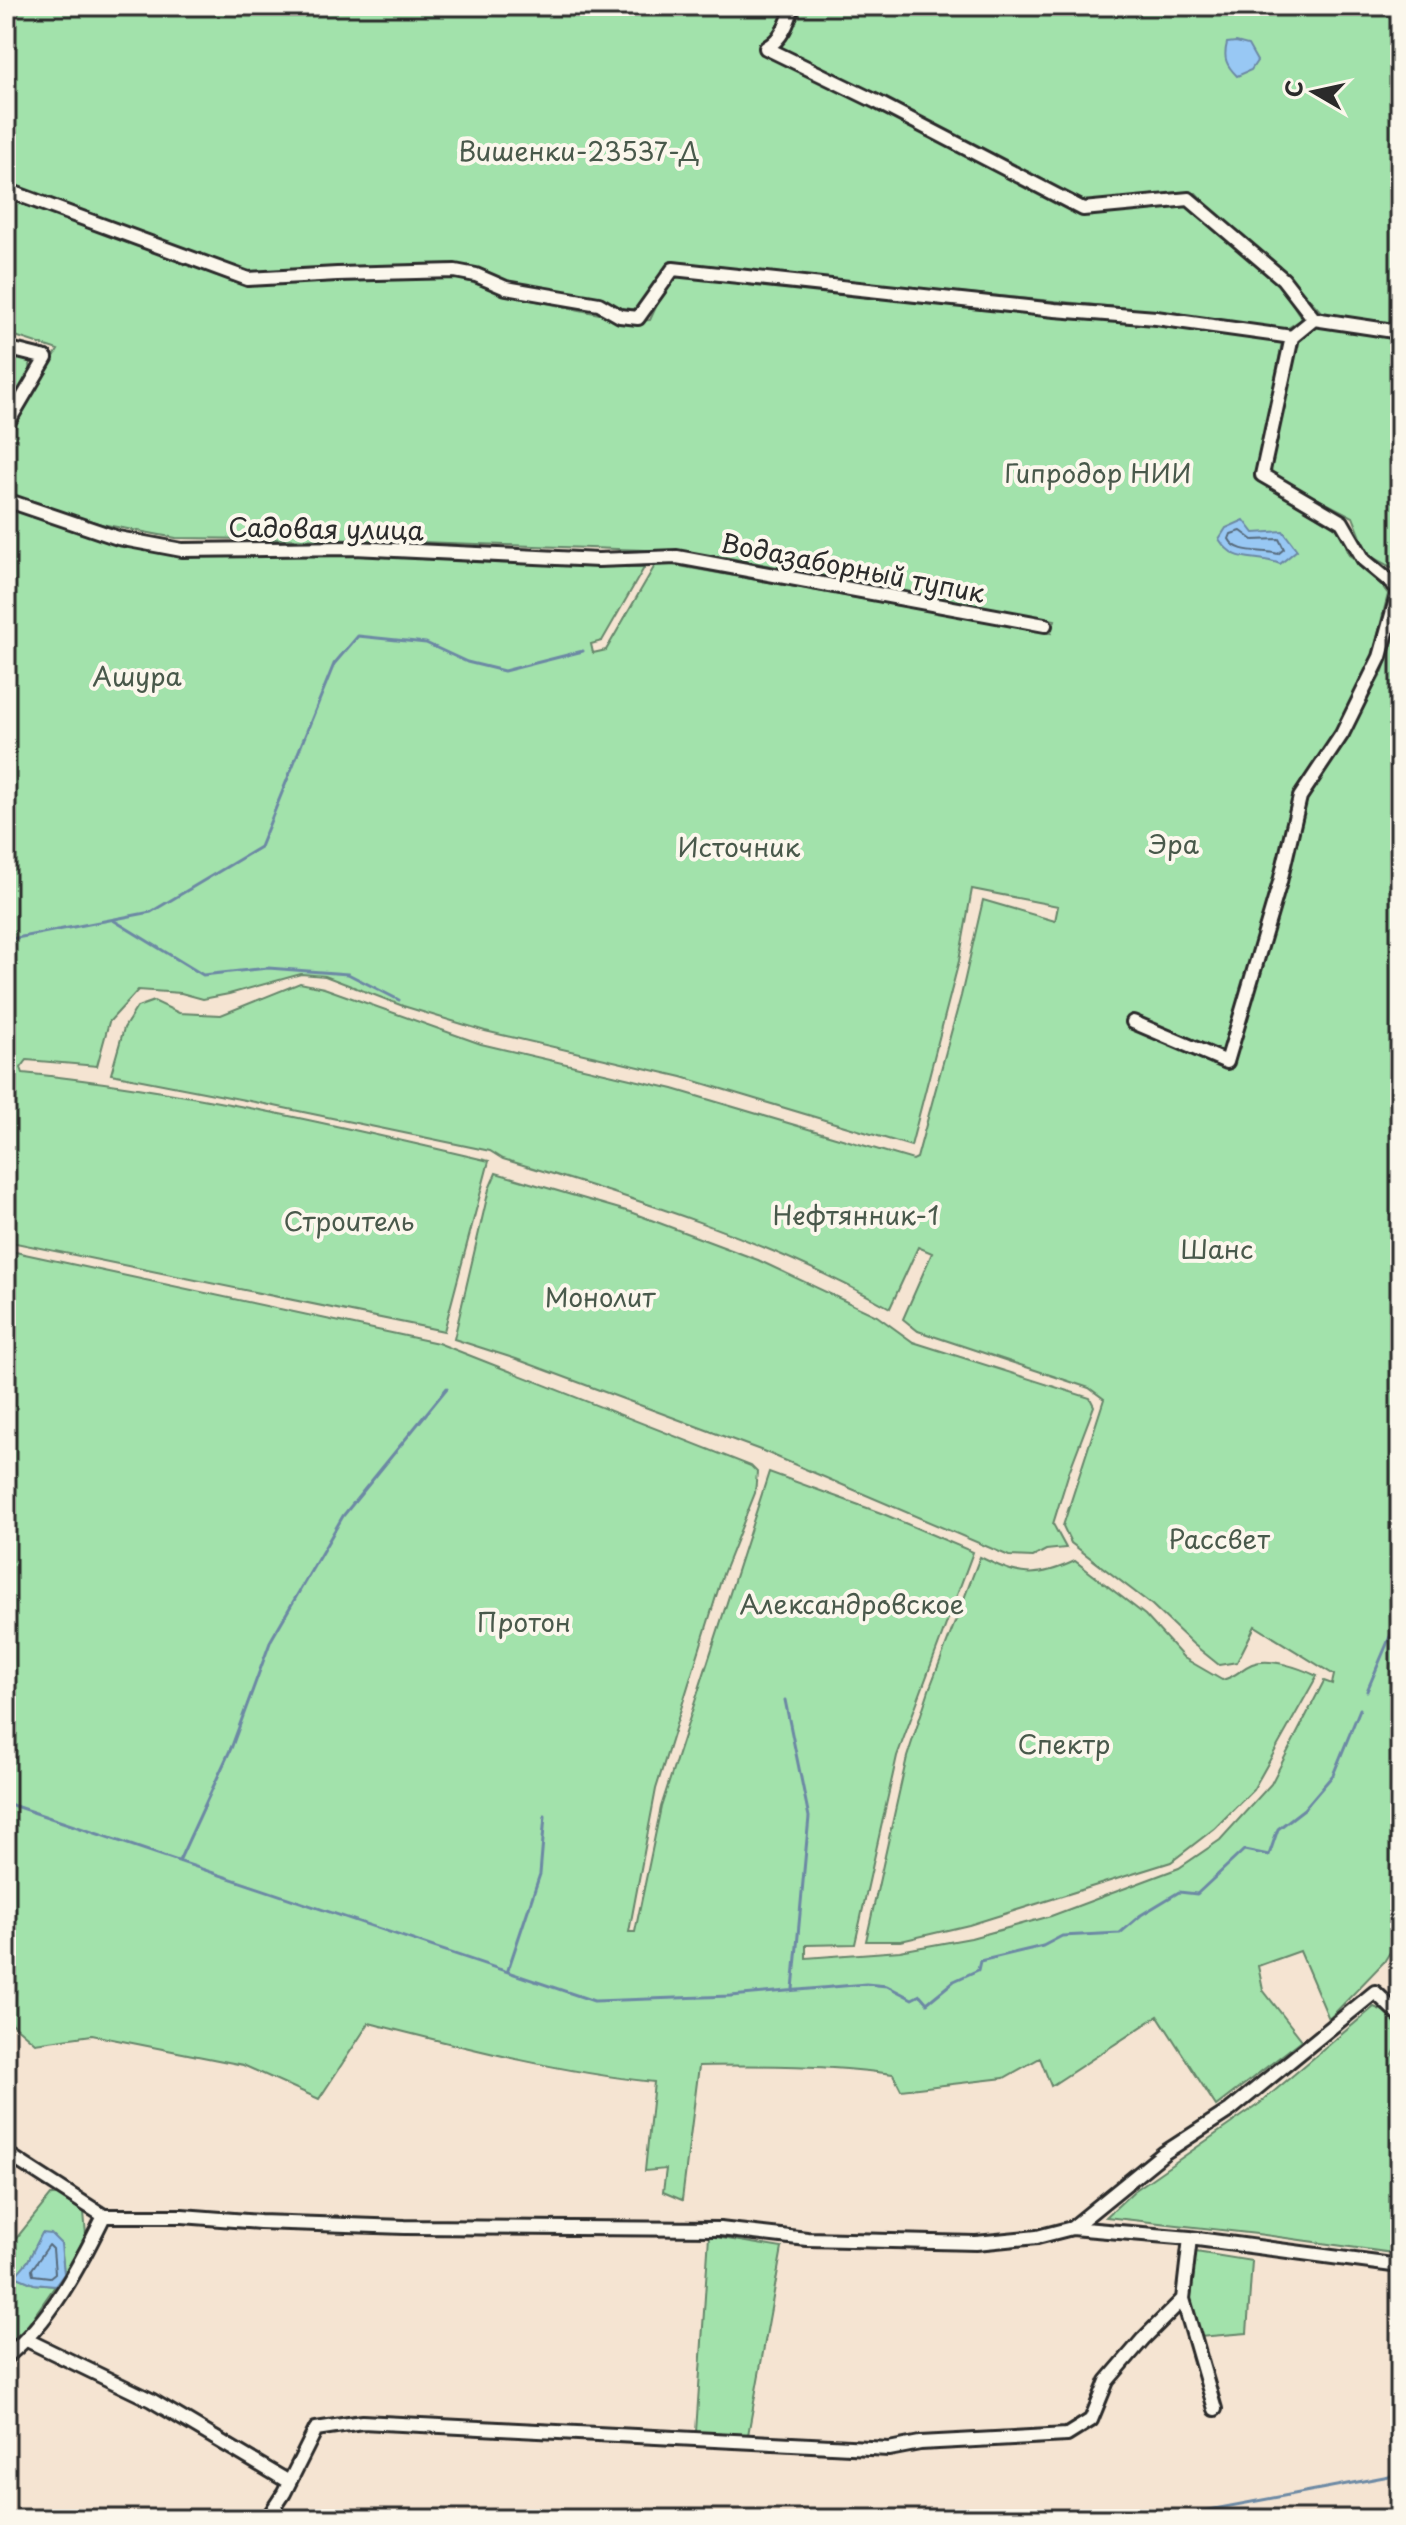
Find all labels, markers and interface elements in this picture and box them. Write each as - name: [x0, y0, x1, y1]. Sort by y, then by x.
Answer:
- north arrow: [1274, 52, 1354, 132]
- text: С: [1275, 78, 1310, 99]
- park label: Вишенки-23537-Д: [458, 131, 700, 170]
- park label: Гипродор НИИ: [1004, 453, 1192, 492]
- street label: Садовая улица: [228, 507, 425, 549]
- street label: Водазаборный тупик: [718, 522, 989, 612]
- park label: Ашура: [92, 656, 182, 695]
- park label: Эра: [1148, 824, 1200, 863]
- park label: Источник: [678, 827, 801, 866]
- park label: Нефтянник-1: [773, 1195, 939, 1234]
- park label: Строитель: [284, 1201, 414, 1240]
- park label: Шанс: [1181, 1229, 1253, 1268]
- park label: Монолит: [545, 1277, 656, 1316]
- park label: Рассвет: [1168, 1519, 1270, 1558]
- park label: Александровское: [740, 1584, 964, 1623]
- park label: Протон: [477, 1602, 571, 1641]
- park label: Спектр: [1018, 1724, 1110, 1763]

